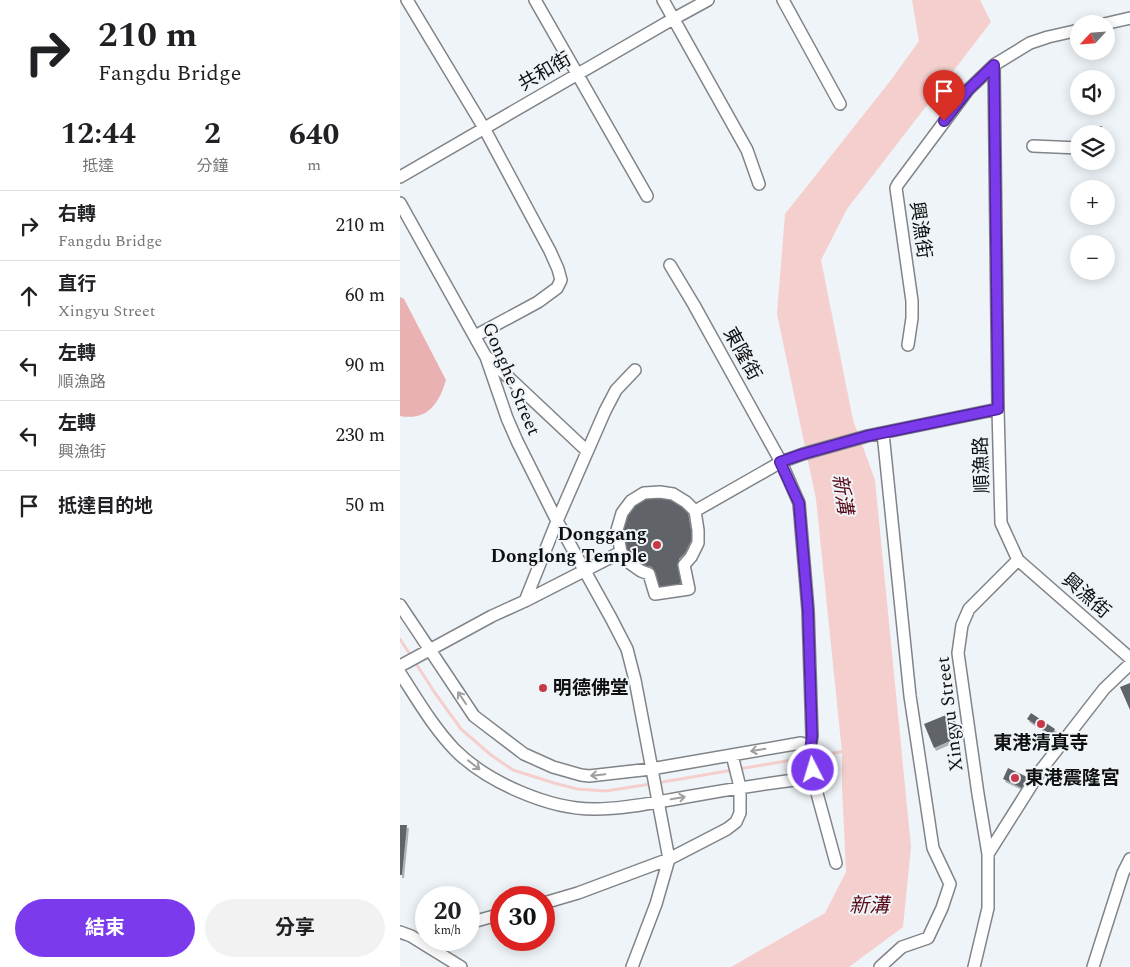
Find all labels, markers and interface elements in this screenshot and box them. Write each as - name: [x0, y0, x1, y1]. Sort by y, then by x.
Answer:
- text: 210 m: [98, 9, 197, 62]
- north arrow: [1070, 15, 1115, 60]
- map controls: [1070, 15, 1115, 280]
- icon: right: [15, 20, 80, 85]
- street label: 共和街: [513, 45, 577, 99]
- text: Fangdu Bridge: [98, 57, 241, 90]
- pin: [923, 70, 965, 121]
- button: sound: [1070, 70, 1115, 115]
- icon: arrive: [930, 77, 958, 105]
- text: 12:44: [61, 111, 136, 157]
- text: 2: [204, 111, 221, 157]
- text: 640: [289, 112, 339, 158]
- button: layers: [1070, 125, 1115, 170]
- text: m: [307, 153, 321, 177]
- text: 抵達: [82, 154, 114, 178]
- text: 分鐘: [196, 154, 228, 178]
- button: +: [1070, 180, 1115, 225]
- text: 右轉: [58, 200, 96, 229]
- street label: 興漁街: [902, 200, 938, 260]
- text: 210 m: [335, 211, 385, 240]
- icon: right: [15, 212, 43, 240]
- text: Fangdu Bridge: [58, 229, 162, 253]
- button: −: [1070, 235, 1115, 280]
- text: 直行: [58, 270, 96, 299]
- text: 60 m: [345, 281, 385, 310]
- icon: ahead: [15, 282, 43, 310]
- text: Xingyu Street: [58, 299, 155, 323]
- street label: Gonghe Street: [474, 318, 548, 441]
- street label: 東隆街: [715, 322, 769, 386]
- text: 左轉: [58, 339, 96, 368]
- text: 90 m: [345, 351, 385, 380]
- icon: left: [15, 352, 43, 380]
- text: 順漁路: [58, 370, 106, 394]
- text: 左轉: [58, 409, 96, 438]
- text: 230 m: [335, 421, 385, 450]
- icon: left: [15, 422, 43, 450]
- street label: 順漁路: [967, 436, 997, 494]
- text: 興漁街: [58, 440, 106, 464]
- water label: 新溝: [824, 472, 860, 519]
- text: 50 m: [345, 491, 385, 520]
- icon: arrive: [15, 492, 43, 520]
- text: 抵達目的地: [58, 492, 153, 521]
- place label: Donggang Donglong Temple: [491, 520, 647, 571]
- marker: Donggang Donglong Temple: [651, 539, 663, 551]
- street label: 興漁街: [1055, 566, 1117, 626]
- street label: Xingyu Street: [929, 655, 971, 773]
- place label: 明德佛堂: [553, 674, 629, 703]
- marker: 明德佛堂: [537, 682, 549, 694]
- one-way arrow: [457, 691, 467, 705]
- marker: 東港清真寺: [1035, 718, 1047, 730]
- place label: 東港清真寺: [993, 729, 1089, 758]
- position arrow: [786, 743, 838, 795]
- one-way arrow: [751, 746, 767, 756]
- one-way arrow: [467, 759, 480, 770]
- place label: 東港震隆宮: [1025, 764, 1120, 793]
- one-way arrow: [590, 770, 606, 780]
- marker: 東港震隆宮: [1009, 772, 1021, 784]
- one-way arrow: [669, 792, 685, 802]
- speed limit sign: 30: [490, 886, 555, 951]
- water label: 新溝: [849, 891, 892, 921]
- text: 20: [433, 893, 462, 931]
- button: 結束: [15, 899, 195, 957]
- button: 分享: [205, 899, 385, 957]
- text: km/h: [434, 921, 461, 940]

